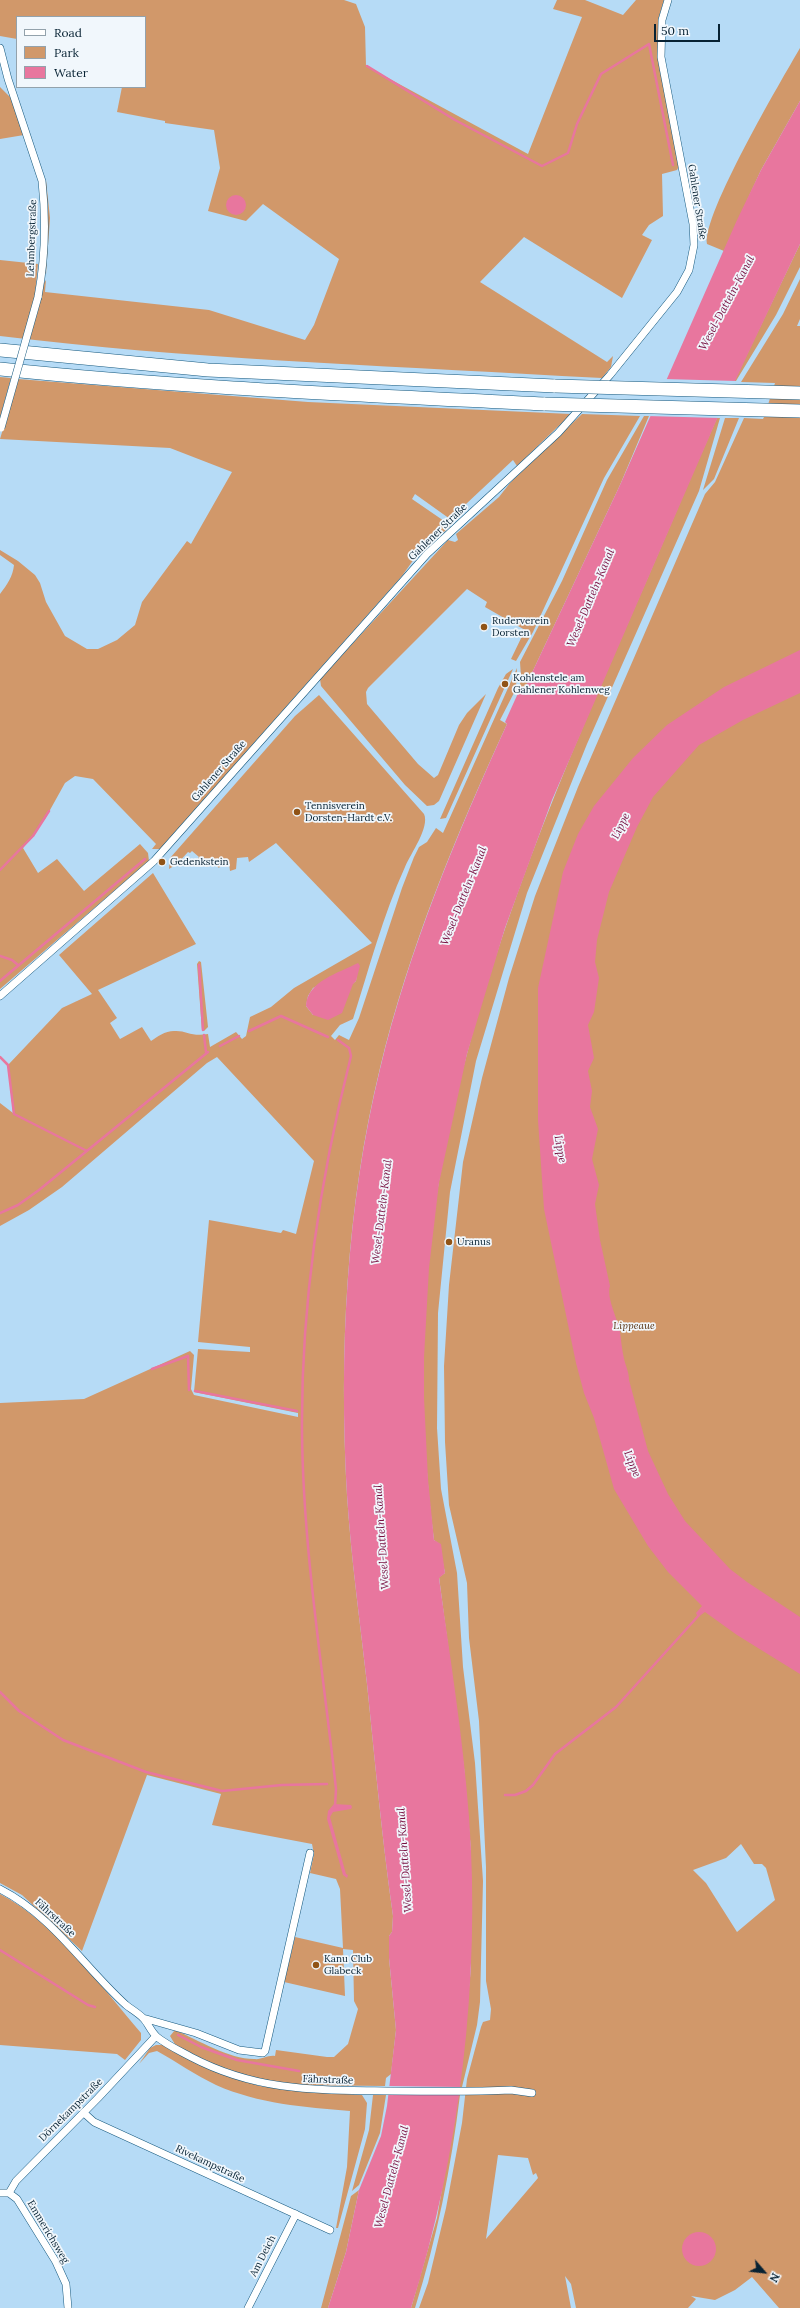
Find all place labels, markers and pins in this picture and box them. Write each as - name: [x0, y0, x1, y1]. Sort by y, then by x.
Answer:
- place label: Ruderverein Dorsten: [492, 615, 549, 638]
- marker: Ruderverein Dorsten: [479, 622, 489, 632]
- place label: Kohlenstele am Gahlener Kohlenweg: [513, 672, 610, 696]
- marker: Kohlenstele am Gahlener Kohlenweg: [500, 679, 510, 689]
- place label: Tennisverein Dorsten-Hardt e.V.: [305, 800, 392, 824]
- marker: Tennisverein Dorsten-Hardt e.V.: [292, 807, 302, 817]
- place label: Gedenkstein: [170, 856, 229, 868]
- marker: Gedenkstein: [157, 857, 167, 867]
- place label: Uranus: [457, 1236, 491, 1248]
- marker: Uranus: [444, 1237, 454, 1247]
- place label: Kanu Club Glabeck: [324, 1953, 372, 1976]
- marker: Kanu Club Glabeck: [311, 1960, 321, 1970]

